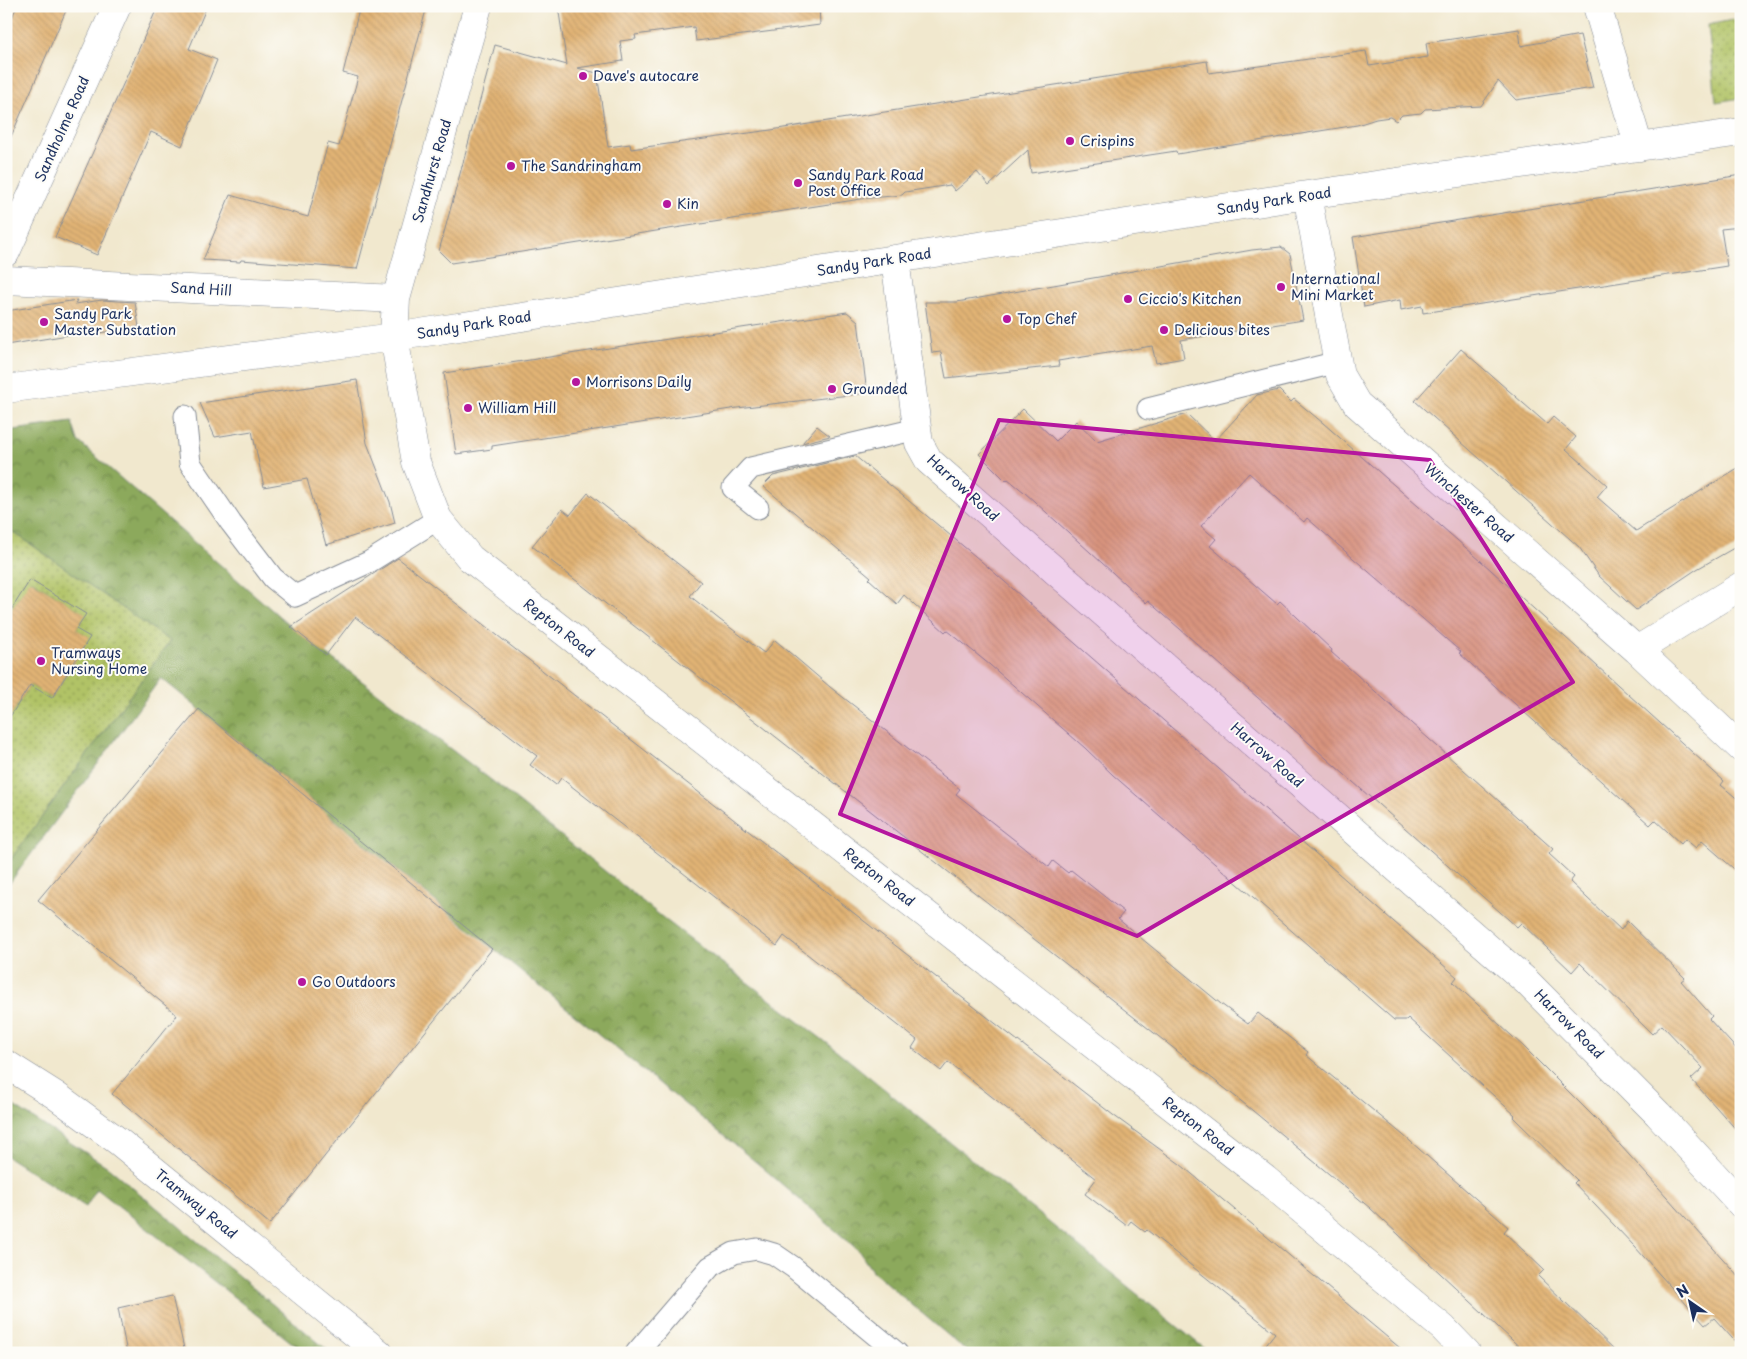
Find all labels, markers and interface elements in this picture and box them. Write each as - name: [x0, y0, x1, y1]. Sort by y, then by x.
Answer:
- place label: Dave's autocare: [593, 65, 699, 86]
- marker: Dave's autocare: [577, 70, 589, 82]
- street label: Sandholme Road: [29, 73, 94, 185]
- street label: Sandhurst Road: [407, 116, 456, 225]
- place label: Crispins: [1080, 130, 1134, 151]
- marker: Crispins: [1064, 135, 1076, 147]
- place label: The Sandringham: [521, 155, 641, 176]
- marker: The Sandringham: [505, 160, 517, 172]
- place label: Sandy Park Road Post Office: [808, 164, 924, 201]
- marker: Sandy Park Road Post Office: [792, 177, 804, 189]
- street label: Sandy Park Road: [1215, 181, 1333, 220]
- place label: Kin: [677, 193, 699, 214]
- marker: Kin: [661, 198, 673, 210]
- street label: Sandy Park Road: [815, 242, 933, 281]
- place label: International Mini Market: [1291, 268, 1380, 305]
- street label: Sand Hill: [170, 276, 232, 301]
- marker: International Mini Market: [1275, 281, 1287, 293]
- place label: Ciccio's Kitchen: [1138, 288, 1242, 309]
- marker: Ciccio's Kitchen: [1122, 293, 1134, 305]
- place label: Sandy Park Master Substation: [54, 303, 176, 340]
- street label: Sandy Park Road: [415, 305, 533, 344]
- place label: Top Chef: [1017, 308, 1078, 329]
- marker: Top Chef: [1001, 313, 1013, 325]
- marker: Sandy Park Master Substation: [38, 316, 50, 328]
- place label: Delicious bites: [1174, 319, 1270, 340]
- marker: Delicious bites: [1158, 324, 1170, 336]
- place label: Morrisons Daily: [586, 371, 692, 392]
- marker: Morrisons Daily: [570, 376, 582, 388]
- place label: Grounded: [842, 378, 908, 399]
- marker: Grounded: [826, 383, 838, 395]
- place label: William Hill: [478, 397, 556, 418]
- marker: William Hill: [462, 402, 474, 414]
- street label: Harrow Road: [923, 449, 1004, 526]
- street label: Winchester Road: [1420, 458, 1519, 547]
- street label: Repton Road: [519, 593, 599, 662]
- place label: Tramways Nursing Home: [51, 642, 147, 679]
- marker: Tramways Nursing Home: [35, 655, 47, 667]
- street label: Harrow Road: [1226, 717, 1309, 792]
- street label: Repton Road: [839, 842, 919, 911]
- place label: Go Outdoors: [312, 971, 396, 992]
- marker: Go Outdoors: [296, 976, 308, 988]
- street label: Harrow Road: [1530, 984, 1609, 1063]
- street label: Repton Road: [1158, 1091, 1238, 1160]
- street label: Tramway Road: [151, 1164, 242, 1244]
- north arrow: [1664, 1276, 1714, 1326]
- text: N: [1672, 1279, 1693, 1303]

